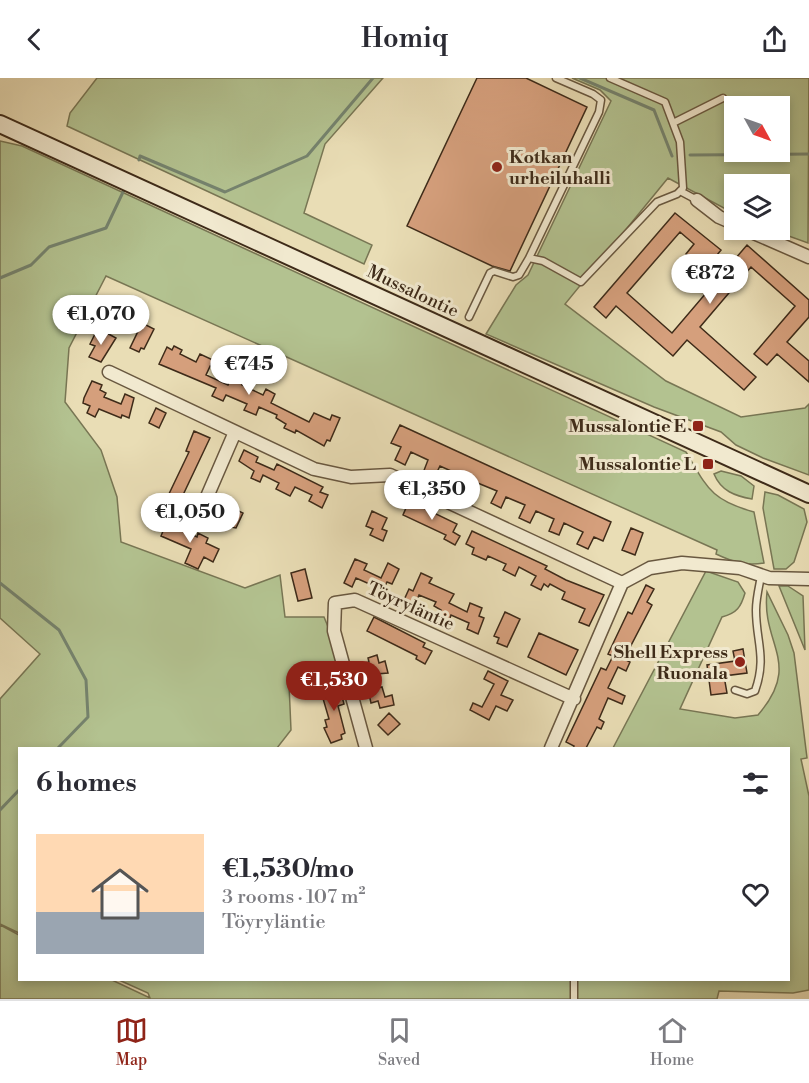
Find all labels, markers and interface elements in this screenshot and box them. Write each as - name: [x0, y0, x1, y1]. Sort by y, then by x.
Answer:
- text: Homiq: [361, 22, 448, 56]
- icon: back: [18, 23, 51, 56]
- icon: share: [758, 23, 791, 56]
- north arrow: [724, 96, 790, 162]
- map controls: [724, 96, 790, 240]
- place label: Kotkan urheiluhalli: [509, 146, 611, 190]
- marker: Kotkan urheiluhalli: [490, 160, 504, 174]
- button: layers: [724, 174, 790, 240]
- pin: €872: [674, 254, 746, 305]
- street label: Mussalontie: [363, 260, 462, 323]
- text: €872: [685, 261, 735, 286]
- pin: €1,070: [52, 295, 150, 346]
- text: €1,070: [66, 302, 136, 327]
- pin: €745: [213, 345, 285, 396]
- text: €745: [224, 352, 274, 377]
- place label: Mussalontie E: [568, 415, 686, 438]
- marker: Mussalontie E: [691, 419, 705, 433]
- place label: Mussalontie L: [579, 453, 696, 476]
- marker: Mussalontie L: [701, 457, 715, 471]
- pin: €1,350: [383, 470, 481, 521]
- text: €1,350: [398, 477, 466, 502]
- pin: €1,050: [141, 493, 239, 544]
- text: €1,050: [155, 500, 225, 525]
- street label: Töyryläntie: [364, 577, 458, 636]
- place label: Shell Express Ruonala: [614, 641, 728, 685]
- marker: Shell Express Ruonala: [733, 655, 747, 669]
- pin: €1,530: [285, 661, 383, 712]
- text: €1,530: [300, 668, 368, 693]
- text: 6 homes: [36, 767, 137, 799]
- icon: filters: [739, 767, 772, 800]
- text: €1,530/mo: [222, 853, 354, 885]
- icon: home: [84, 858, 156, 930]
- icon: heart: [739, 878, 772, 911]
- text: 3 rooms · 107 m²: [222, 885, 366, 910]
- text: Töyryläntie: [222, 910, 326, 935]
- tab: Map: [115, 1014, 148, 1070]
- tab: Saved: [378, 1014, 420, 1070]
- tab: Home: [650, 1014, 694, 1070]

